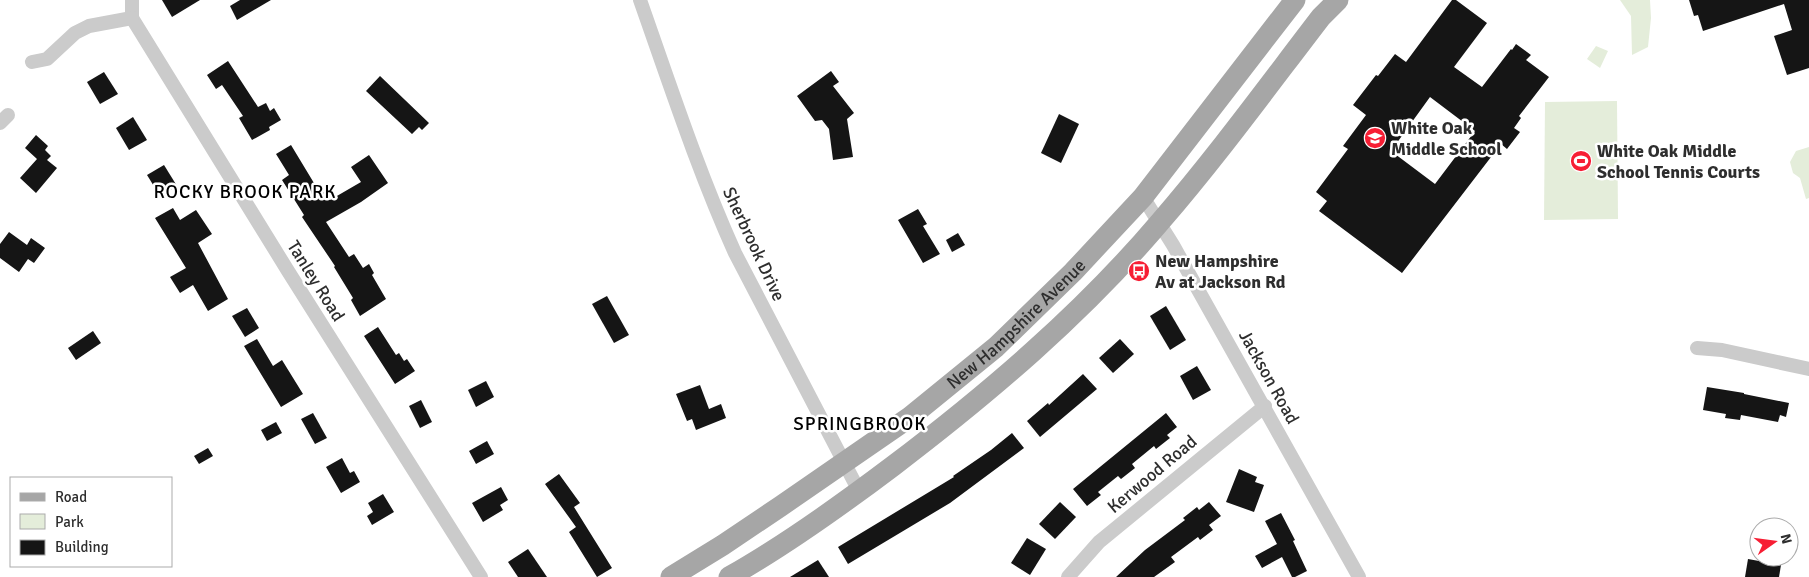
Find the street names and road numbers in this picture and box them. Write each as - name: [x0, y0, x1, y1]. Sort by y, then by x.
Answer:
- street label: Sherbrook Drive: [718, 184, 790, 304]
- street label: Tanley Road: [282, 236, 350, 326]
- street label: New Hampshire Avenue: [942, 254, 1090, 394]
- street label: Jackson Road: [1234, 326, 1304, 428]
- street label: Kerwood Road: [1103, 430, 1201, 518]

